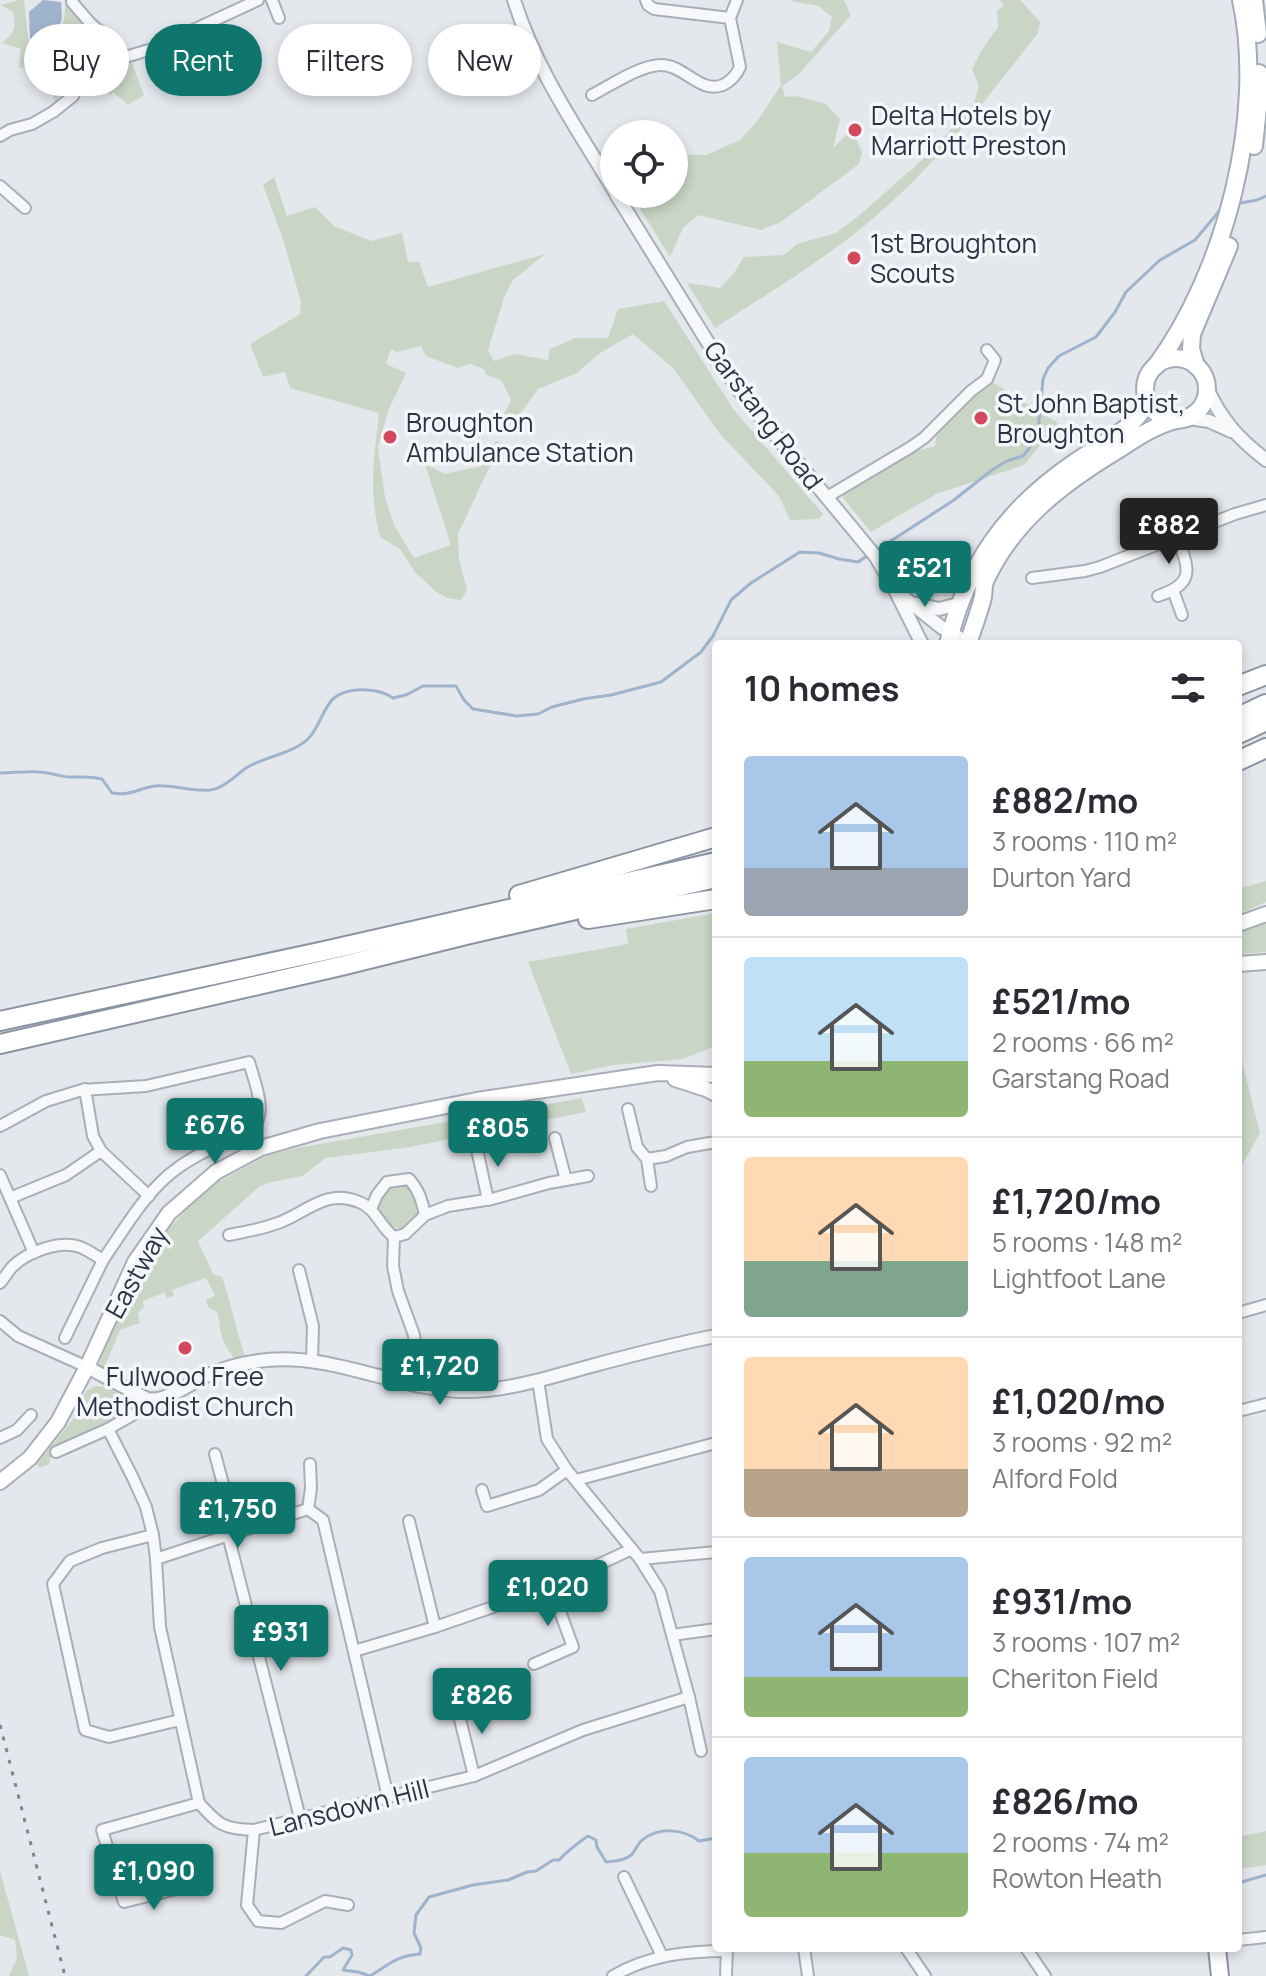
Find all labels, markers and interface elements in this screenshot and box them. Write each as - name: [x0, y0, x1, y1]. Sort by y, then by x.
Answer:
- chip: Buy: [24, 24, 129, 96]
- chip: Rent: [145, 24, 262, 96]
- chip: Filters: [278, 24, 412, 96]
- chip: New: [428, 24, 541, 96]
- place label: Delta Hotels by Marriott Preston: [871, 97, 1066, 163]
- map controls: [600, 120, 688, 208]
- button: locate: [600, 120, 688, 208]
- marker: Delta Hotels by Marriott Preston: [846, 121, 864, 139]
- place label: 1st Broughton Scouts: [870, 225, 1037, 291]
- marker: 1st Broughton Scouts: [845, 249, 863, 267]
- street label: Garstang Road: [696, 333, 832, 497]
- place label: St John Baptist, Broughton: [997, 385, 1185, 451]
- place label: Broughton Ambulance Station: [406, 404, 634, 470]
- marker: St John Baptist, Broughton: [972, 409, 990, 427]
- marker: Broughton Ambulance Station: [381, 428, 399, 446]
- pin: £882: [1122, 498, 1216, 566]
- text: £882: [1138, 506, 1200, 542]
- pin: £521: [878, 541, 972, 609]
- text: £521: [897, 549, 953, 585]
- text: 10 homes: [744, 665, 900, 711]
- icon: filters: [1166, 666, 1210, 710]
- text: £882/mo: [992, 777, 1138, 823]
- icon: home: [808, 788, 904, 884]
- text: 3 rooms · 110 m²: [992, 823, 1177, 859]
- text: Durton Yard: [992, 859, 1132, 895]
- text: £521/mo: [992, 978, 1131, 1024]
- icon: home: [808, 989, 904, 1085]
- text: 2 rooms · 66 m²: [992, 1024, 1174, 1060]
- text: Garstang Road: [992, 1060, 1170, 1096]
- pin: £676: [168, 1098, 262, 1166]
- pin: £805: [451, 1101, 545, 1169]
- text: £676: [184, 1106, 246, 1142]
- text: £805: [466, 1109, 530, 1145]
- text: £1,720/mo: [992, 1178, 1161, 1224]
- icon: home: [808, 1189, 904, 1285]
- street label: Eastway: [96, 1219, 176, 1324]
- text: 5 rooms · 148 m²: [992, 1224, 1182, 1260]
- text: Lightfoot Lane: [992, 1260, 1166, 1296]
- marker: Fulwood Free Methodist Church: [176, 1339, 194, 1357]
- pin: £1,720: [375, 1339, 505, 1407]
- text: £1,720: [400, 1347, 480, 1383]
- place label: Fulwood Free Methodist Church: [76, 1358, 294, 1424]
- text: £1,020/mo: [992, 1378, 1165, 1424]
- icon: home: [808, 1389, 904, 1485]
- text: 3 rooms · 92 m²: [992, 1424, 1172, 1460]
- text: Alford Fold: [992, 1460, 1118, 1496]
- pin: £1,750: [173, 1482, 303, 1550]
- text: £1,750: [198, 1490, 278, 1526]
- pin: £1,020: [483, 1560, 613, 1628]
- text: £1,020: [507, 1568, 589, 1604]
- text: £931/mo: [992, 1578, 1132, 1624]
- icon: home: [808, 1589, 904, 1685]
- pin: £931: [234, 1605, 328, 1673]
- text: £931: [252, 1613, 310, 1649]
- text: 3 rooms · 107 m²: [992, 1624, 1180, 1660]
- text: Cheriton Field: [992, 1660, 1158, 1696]
- pin: £826: [435, 1668, 529, 1736]
- text: £826: [451, 1676, 513, 1712]
- street label: Lansdown Hill: [265, 1770, 433, 1844]
- text: £826/mo: [992, 1778, 1139, 1824]
- icon: home: [808, 1789, 904, 1885]
- text: 2 rooms · 74 m²: [992, 1824, 1169, 1860]
- pin: £1,090: [89, 1844, 219, 1912]
- text: £1,090: [112, 1852, 196, 1888]
- text: Rowton Heath: [992, 1860, 1162, 1896]

